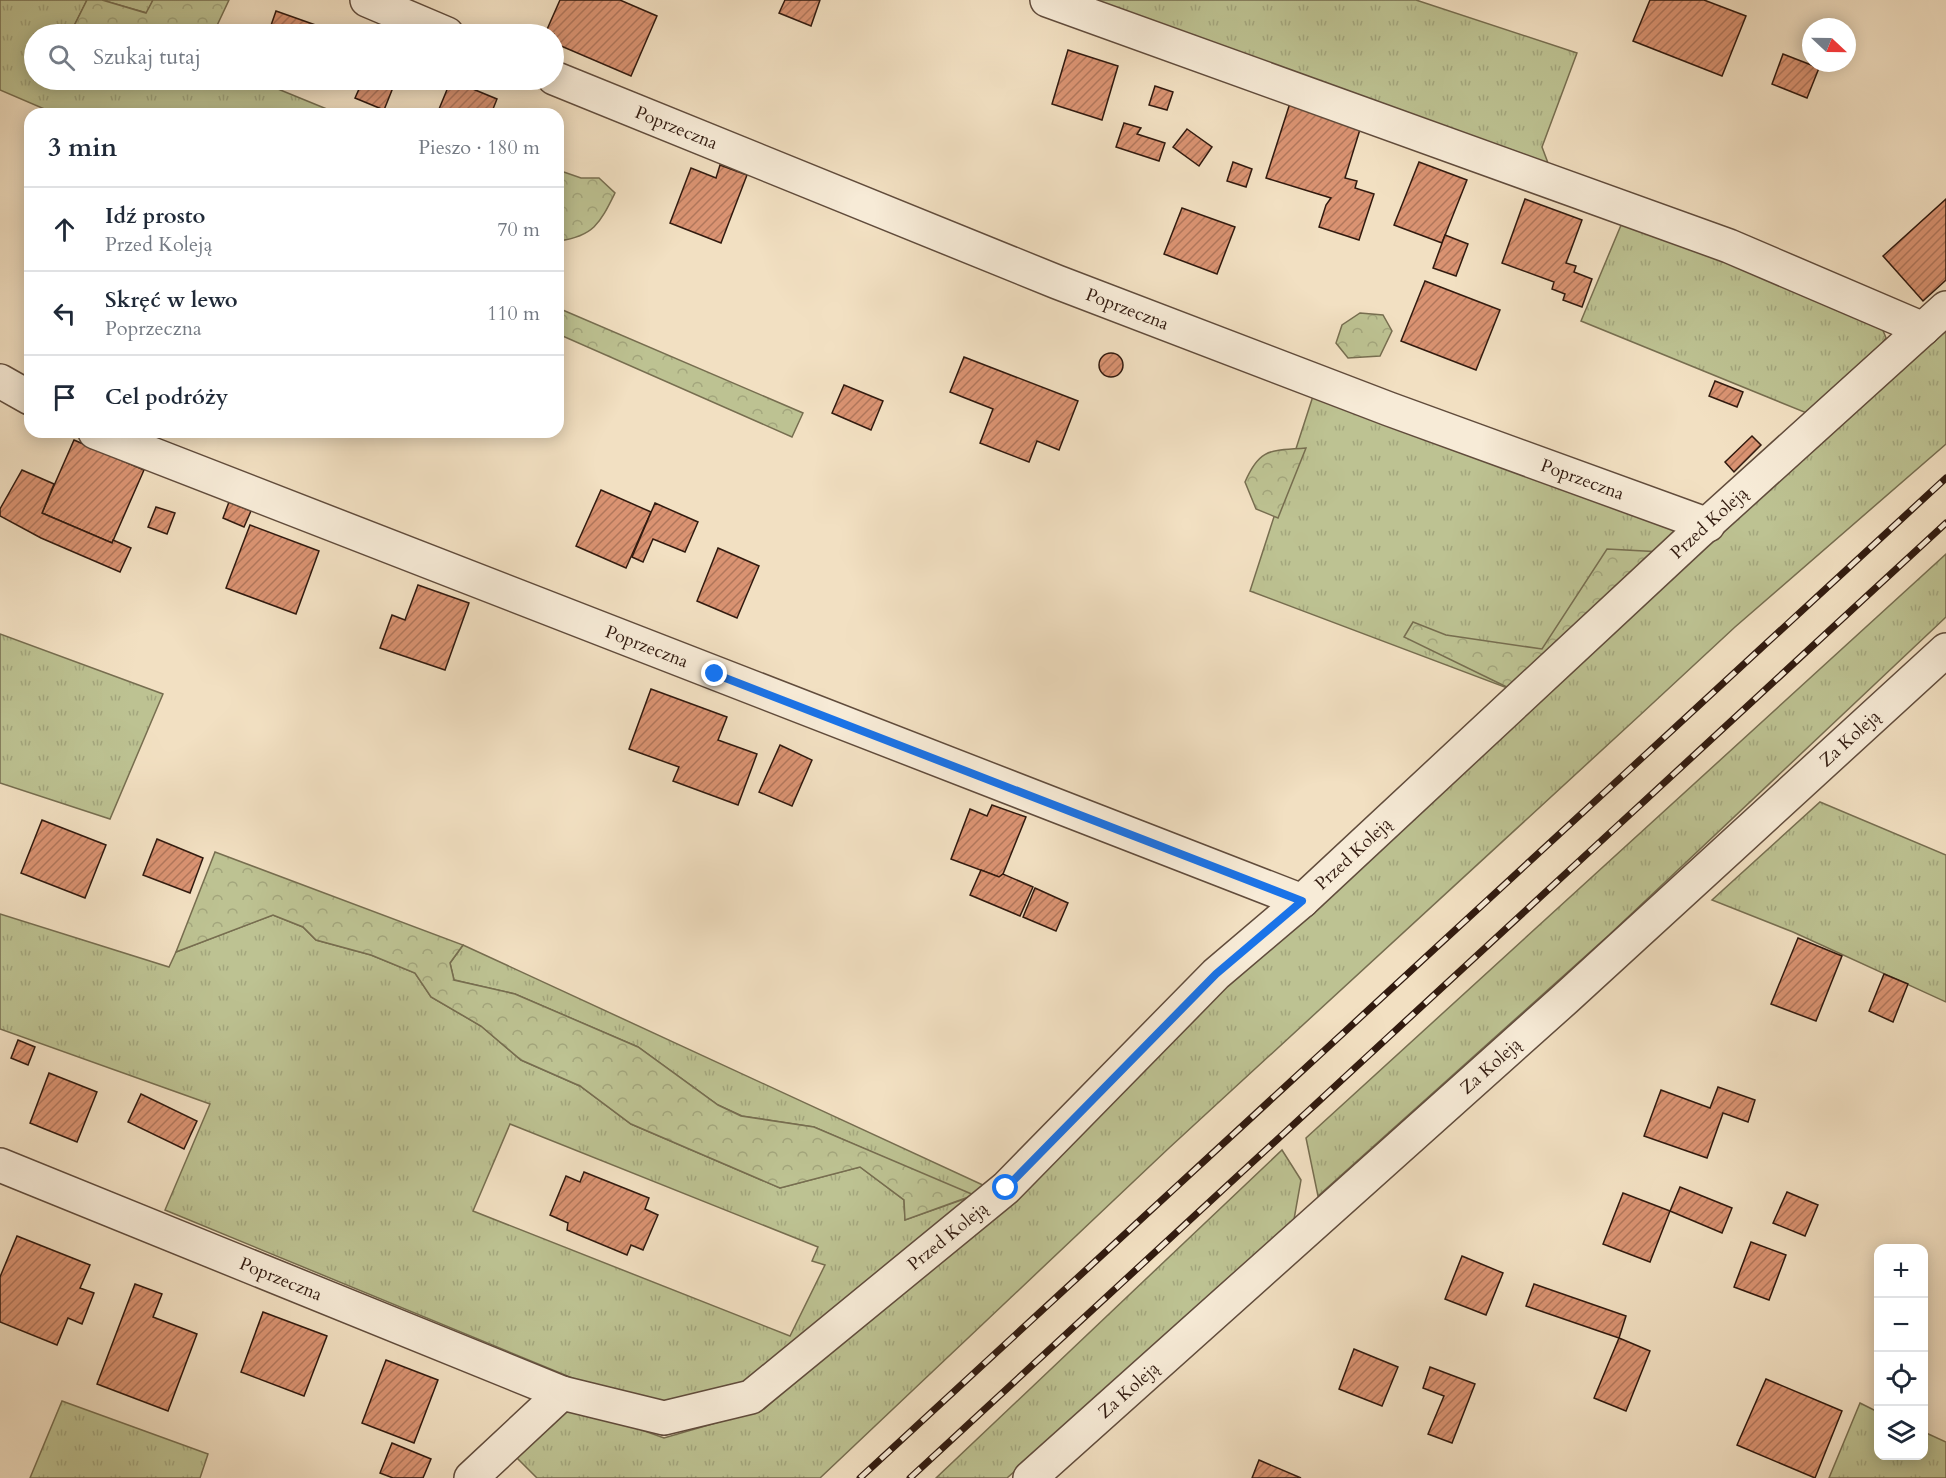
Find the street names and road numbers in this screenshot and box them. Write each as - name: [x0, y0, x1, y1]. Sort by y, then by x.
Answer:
- street label: Poprzeczna: [631, 100, 721, 156]
- street label: Poprzeczna: [1082, 282, 1172, 337]
- street label: Poprzeczna: [1537, 453, 1628, 506]
- street label: Przed Koleją: [1665, 481, 1754, 565]
- street label: Poprzeczna: [602, 619, 692, 674]
- street label: Za Koleją: [1814, 704, 1886, 773]
- street label: Przed Koleją: [1309, 812, 1397, 896]
- street label: Za Koleją: [1455, 1032, 1527, 1100]
- street label: Przed Koleją: [902, 1196, 993, 1277]
- street label: Poprzeczna: [236, 1251, 326, 1307]
- street label: Za Koleją: [1093, 1356, 1165, 1424]

